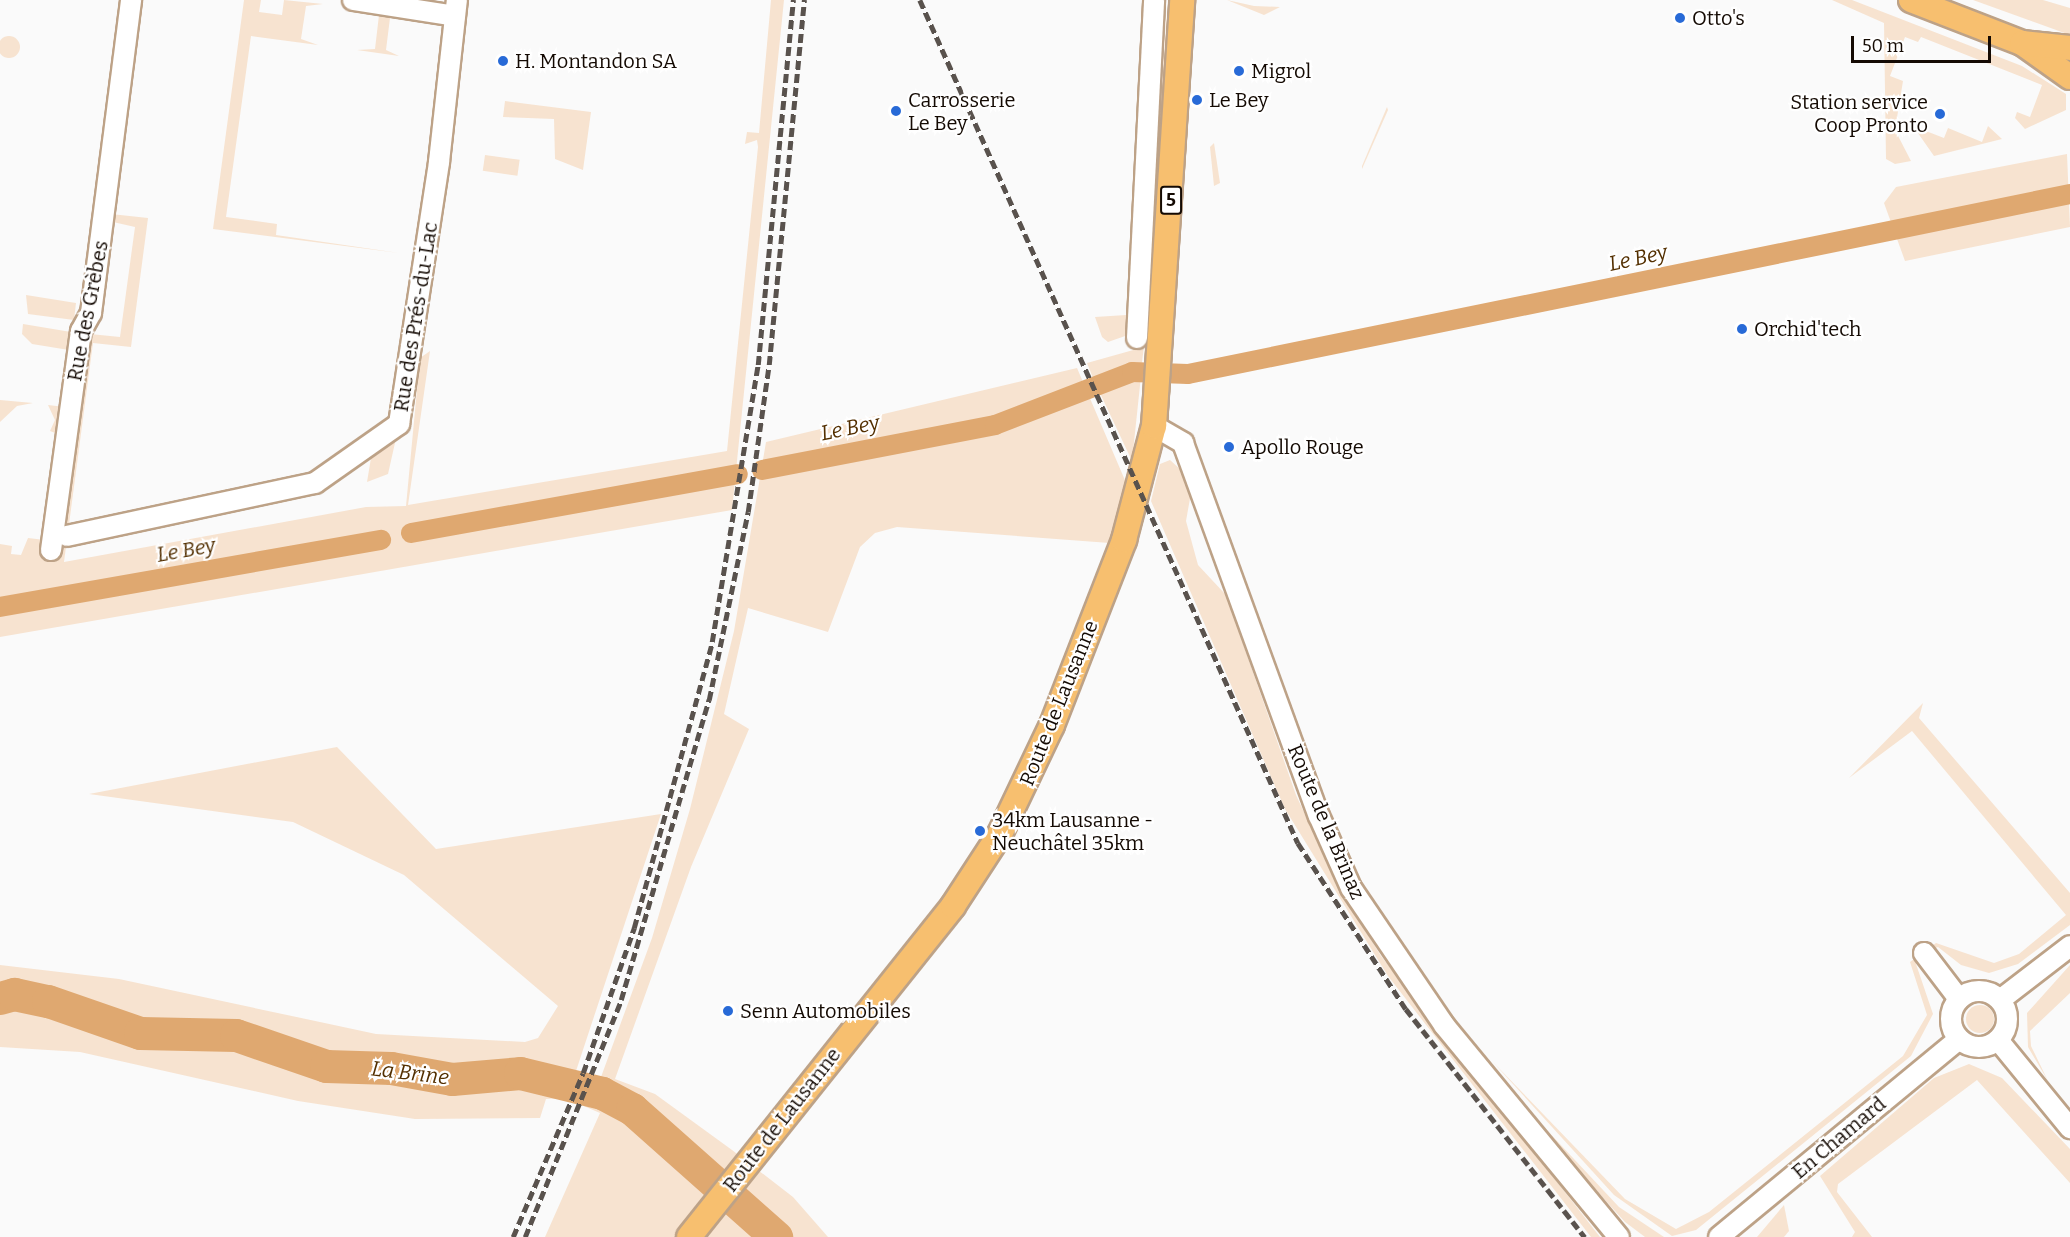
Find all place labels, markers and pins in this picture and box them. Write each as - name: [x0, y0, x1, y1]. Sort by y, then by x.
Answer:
- place label: Otto's: [1692, 6, 1745, 30]
- marker: Otto's: [1673, 11, 1687, 25]
- place label: H. Montandon SA: [515, 49, 677, 73]
- marker: H. Montandon SA: [496, 54, 510, 68]
- place label: Migrol: [1251, 59, 1311, 83]
- marker: Migrol: [1232, 64, 1246, 78]
- place label: Carrosserie Le Bey: [908, 88, 1015, 135]
- place label: Le Bey: [1209, 88, 1268, 112]
- place label: Station service Coop Pronto: [1790, 90, 1928, 137]
- marker: Le Bey: [1190, 93, 1204, 107]
- marker: Carrosserie Le Bey: [889, 104, 903, 118]
- marker: Station service Coop Pronto: [1933, 107, 1947, 121]
- place label: Orchid'tech: [1754, 317, 1862, 341]
- marker: Orchid'tech: [1735, 322, 1749, 336]
- place label: Apollo Rouge: [1241, 435, 1364, 459]
- marker: Apollo Rouge: [1222, 440, 1236, 454]
- place label: 34km Lausanne - Neuchâtel 35km: [992, 808, 1153, 855]
- marker: 34km Lausanne - Neuchâtel 35km: [973, 824, 987, 838]
- place label: Senn Automobiles: [740, 999, 911, 1023]
- marker: Senn Automobiles: [721, 1004, 735, 1018]

